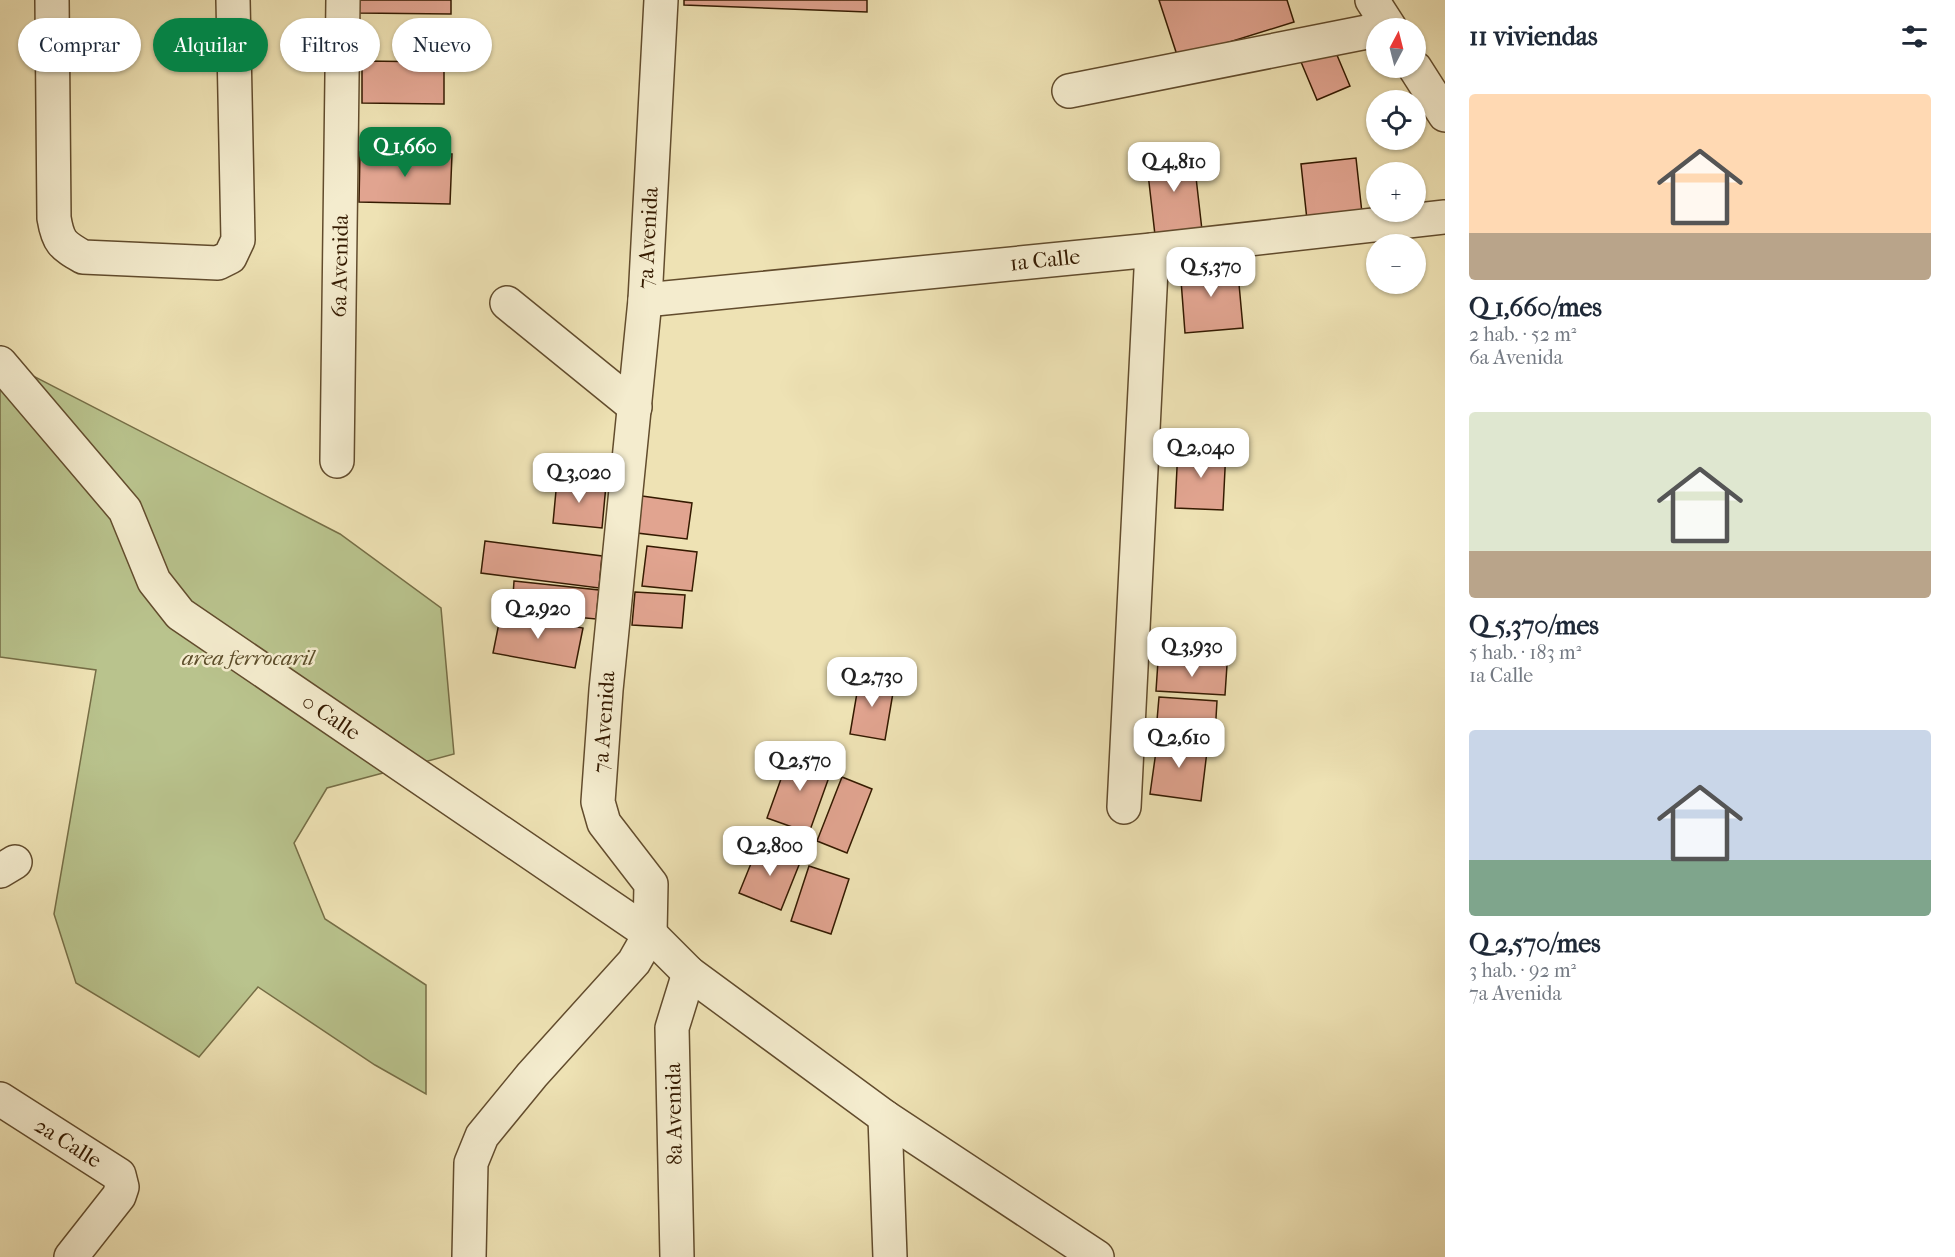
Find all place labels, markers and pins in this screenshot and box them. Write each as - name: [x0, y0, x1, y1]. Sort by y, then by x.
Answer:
- pin: Q 1,660: [350, 127, 460, 178]
- pin: Q 4,810: [1119, 142, 1229, 193]
- pin: Q 5,370: [1156, 247, 1266, 298]
- pin: Q 2,040: [1146, 428, 1256, 479]
- pin: Q 3,020: [524, 453, 634, 504]
- pin: Q 2,920: [483, 589, 593, 640]
- pin: Q 3,930: [1137, 627, 1247, 678]
- pin: Q 2,730: [817, 657, 927, 708]
- pin: Q 2,610: [1124, 718, 1234, 769]
- pin: Q 2,570: [745, 741, 855, 792]
- pin: Q 2,800: [715, 826, 825, 877]

